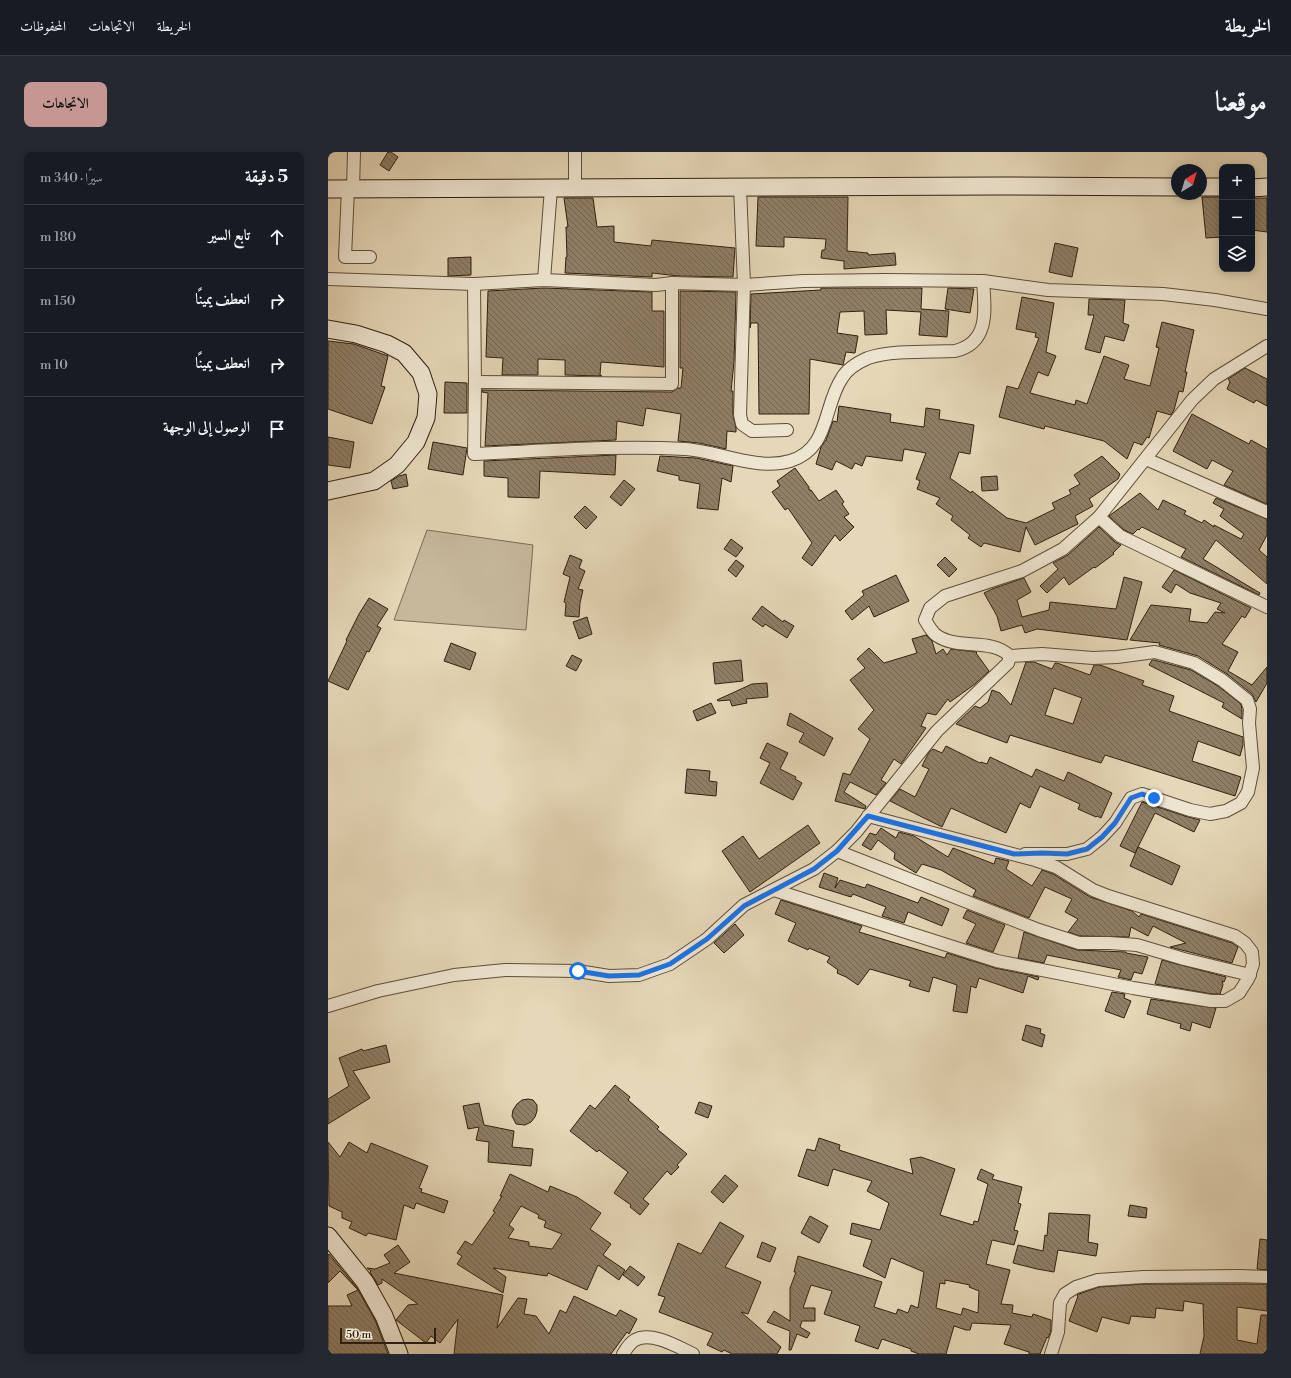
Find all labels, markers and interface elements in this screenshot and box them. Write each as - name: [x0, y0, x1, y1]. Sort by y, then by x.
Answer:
- text: الخريطة: [1225, 14, 1271, 38]
- text: المحفوظات: [20, 18, 66, 36]
- text: الاتجاهات: [88, 18, 135, 36]
- text: الخريطة: [157, 18, 191, 36]
- button: الاتجاهات: [24, 82, 107, 127]
- text: موقعنا: [1215, 85, 1267, 120]
- north arrow: [1171, 164, 1207, 200]
- map controls: [1219, 164, 1255, 272]
- button: +: [1219, 164, 1255, 200]
- text: 5 دقيقة: [245, 166, 288, 188]
- text: سيرًا · 340 m: [40, 170, 103, 186]
- button: −: [1219, 200, 1255, 236]
- text: تابع السير: [208, 226, 250, 245]
- icon: ahead: [266, 226, 288, 248]
- text: 180 m: [40, 229, 76, 245]
- button: layers: [1219, 236, 1255, 272]
- text: انعطف يمينًا: [195, 290, 250, 309]
- icon: right: [266, 290, 288, 312]
- text: 150 m: [40, 293, 75, 309]
- text: انعطف يمينًا: [195, 354, 250, 373]
- icon: right: [266, 354, 288, 376]
- text: 10 m: [40, 357, 68, 373]
- text: الوصول إلى الوجهة: [163, 418, 250, 437]
- icon: arrive: [266, 418, 288, 440]
- route end: [1145, 789, 1163, 807]
- route start: [569, 962, 587, 980]
- scale bar: [340, 1326, 436, 1345]
- text: 50 m: [346, 1328, 371, 1342]

